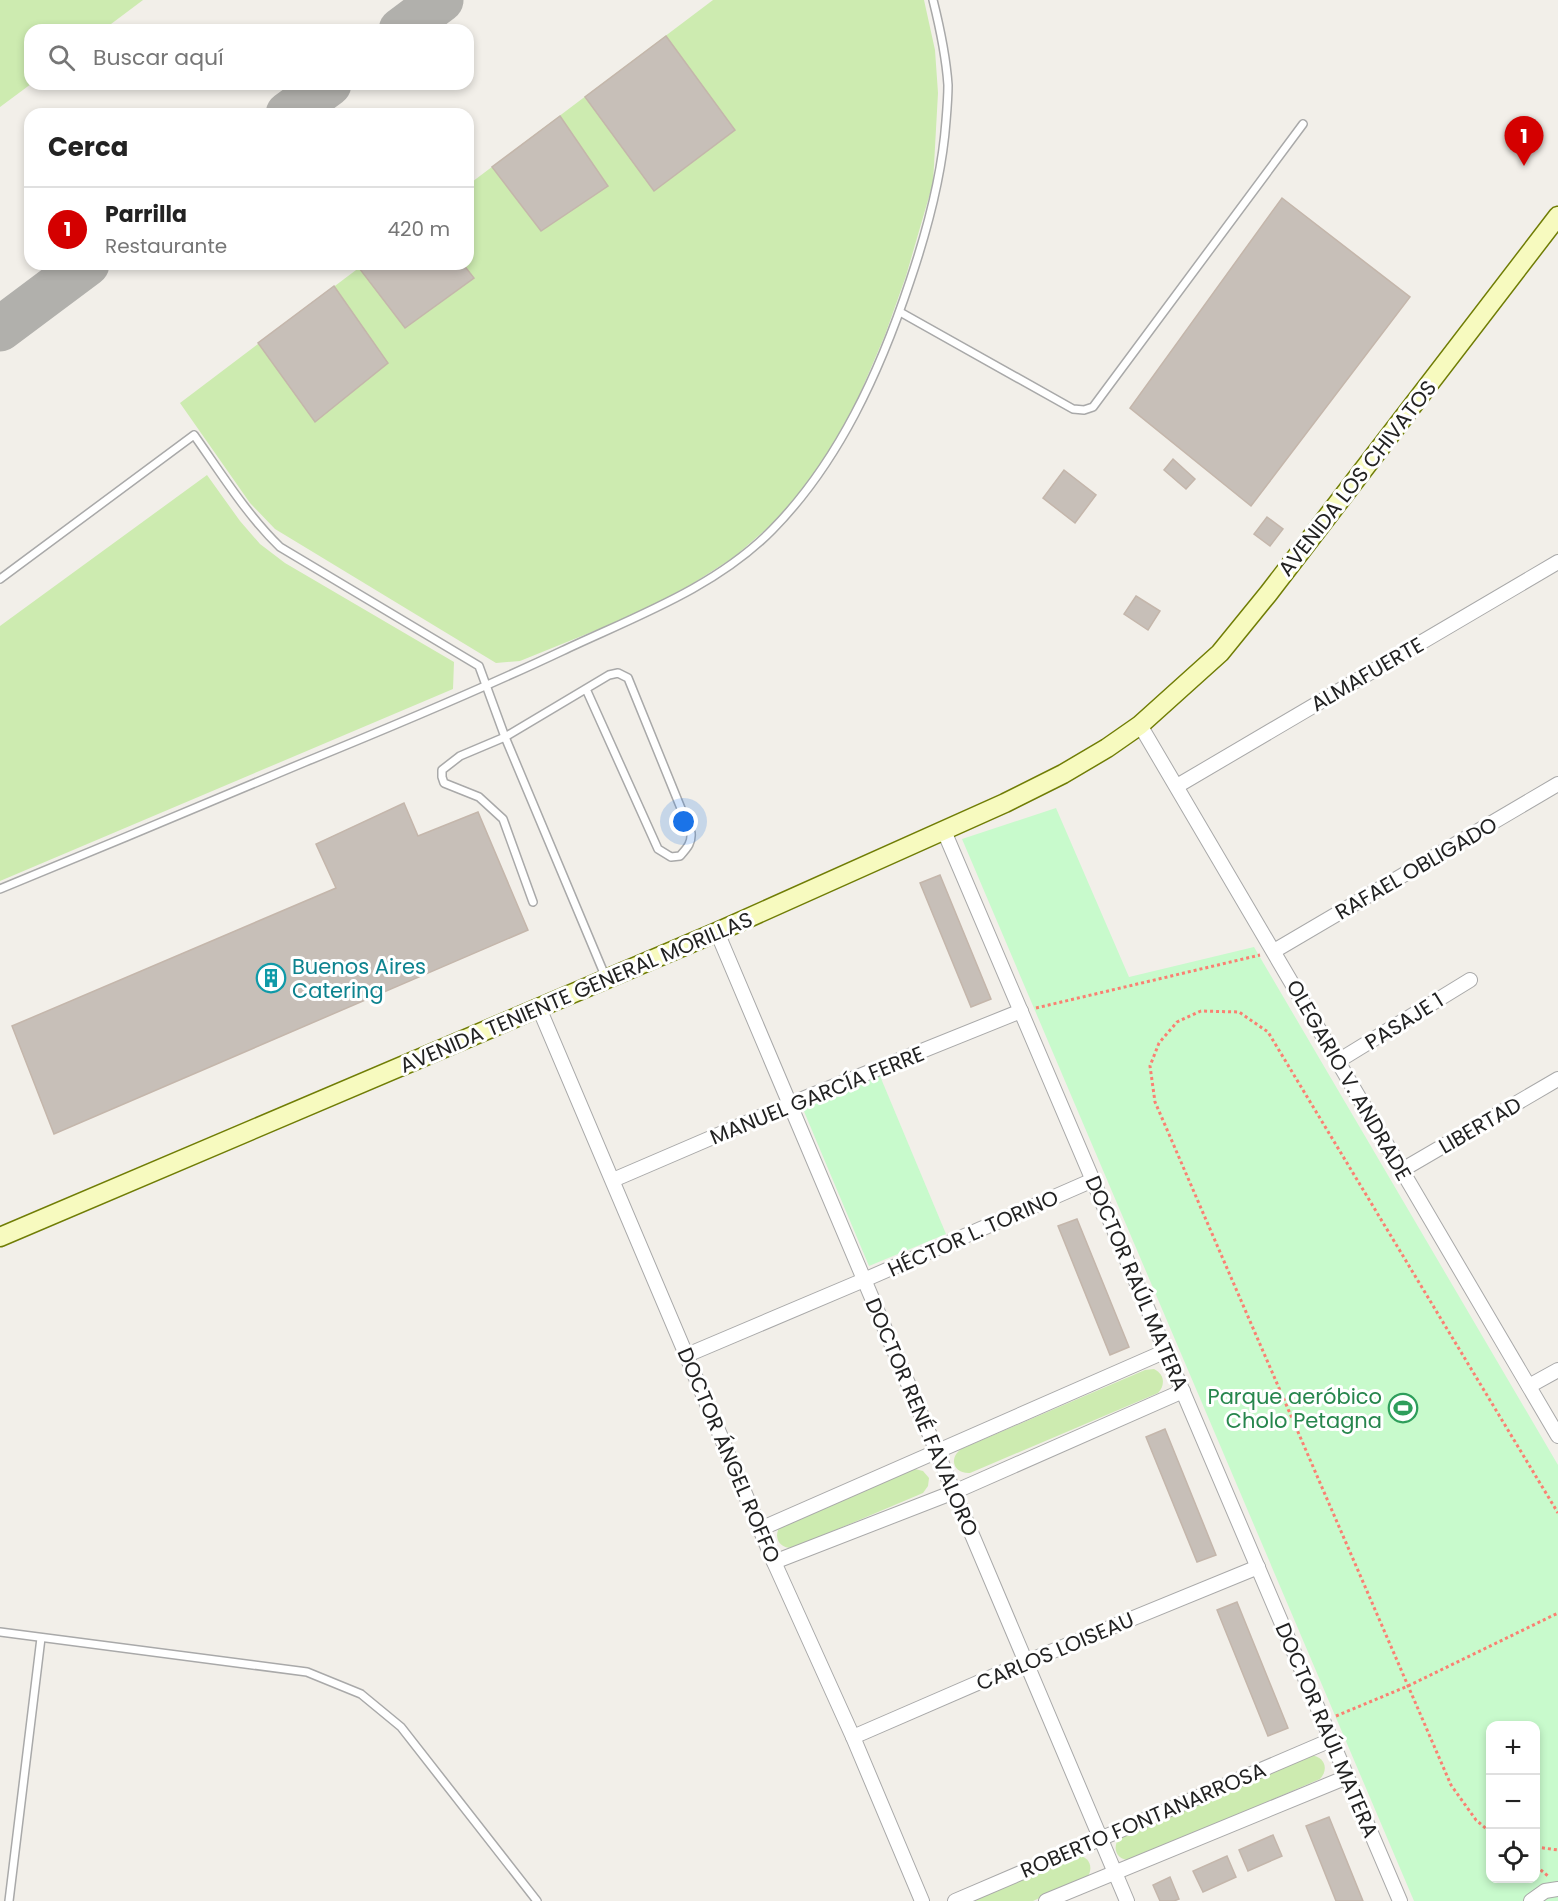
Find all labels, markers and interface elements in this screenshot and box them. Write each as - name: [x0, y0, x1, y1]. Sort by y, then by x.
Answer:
- search box: [24, 24, 474, 90]
- icon: search: [45, 41, 78, 74]
- text: Buscar aquí: [93, 42, 224, 73]
- pin: 1: [1504, 116, 1544, 166]
- text: Cerca: [48, 129, 128, 165]
- text: Parrilla: [105, 199, 187, 230]
- text: 1: [64, 215, 71, 243]
- text: 420 m: [387, 215, 450, 243]
- text: Restaurante: [105, 232, 227, 260]
- street label: AVENIDA LOS CHIVATOS: [1271, 374, 1443, 582]
- street label: ALMAFUERTE: [1305, 630, 1429, 718]
- your location: [669, 807, 698, 836]
- street label: RAFAEL OBLIGADO: [1330, 810, 1502, 926]
- street label: AVENIDA TENIENTE GENERAL MORILLAS: [395, 904, 757, 1080]
- place label: Buenos Aires Catering: [292, 952, 426, 1005]
- building icon: Buenos Aires Catering: [255, 962, 287, 994]
- street label: OLEGARIO V. ANDRADE: [1280, 974, 1418, 1186]
- street label: PASAJE 1: [1359, 986, 1449, 1056]
- street label: MANUEL GARCÍA FERRE: [706, 1039, 928, 1151]
- street label: LIBERTAD: [1433, 1090, 1527, 1160]
- street label: DOCTOR RAÚL MATERA: [1079, 1171, 1195, 1395]
- street label: HÉCTOR L. TORINO: [883, 1182, 1063, 1284]
- street label: DOCTOR RENÉ FAVALORO: [859, 1293, 985, 1541]
- street label: DOCTOR ÁNGEL ROFFO: [670, 1343, 788, 1567]
- place label: Parque aeróbico Cholo Petagna: [1208, 1382, 1382, 1435]
- sports icon: Parque aeróbico Cholo Petagna: [1387, 1392, 1419, 1424]
- street label: CARLOS LOISEAU: [972, 1605, 1138, 1697]
- street label: DOCTOR RAÚL MATERA: [1269, 1618, 1385, 1842]
- map controls: [1486, 1721, 1540, 1883]
- button: +: [1486, 1721, 1540, 1775]
- street label: ROBERTO FONTANARROSA: [1016, 1755, 1270, 1885]
- button: −: [1486, 1775, 1540, 1829]
- button: locate: [1486, 1829, 1540, 1883]

